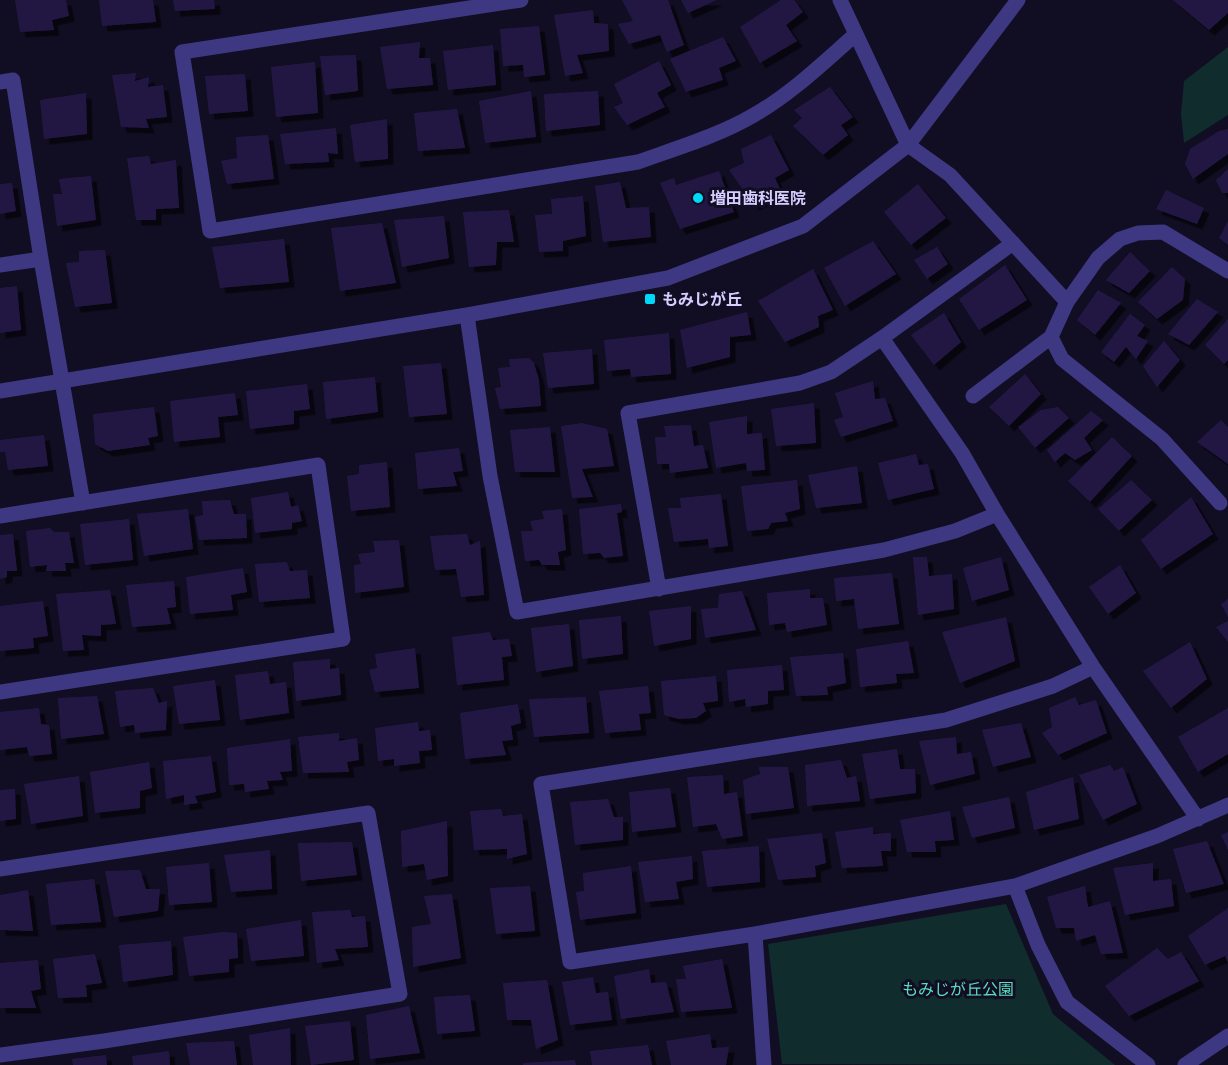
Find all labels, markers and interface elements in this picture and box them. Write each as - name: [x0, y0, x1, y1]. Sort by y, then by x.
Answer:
- place label: 増田歯科医院: [710, 189, 806, 208]
- marker: 増田歯科医院: [691, 191, 705, 205]
- place label: もみじが丘: [662, 290, 742, 309]
- marker: もみじが丘: [643, 292, 657, 306]
- park label: もみじが丘公園: [902, 980, 1014, 999]

